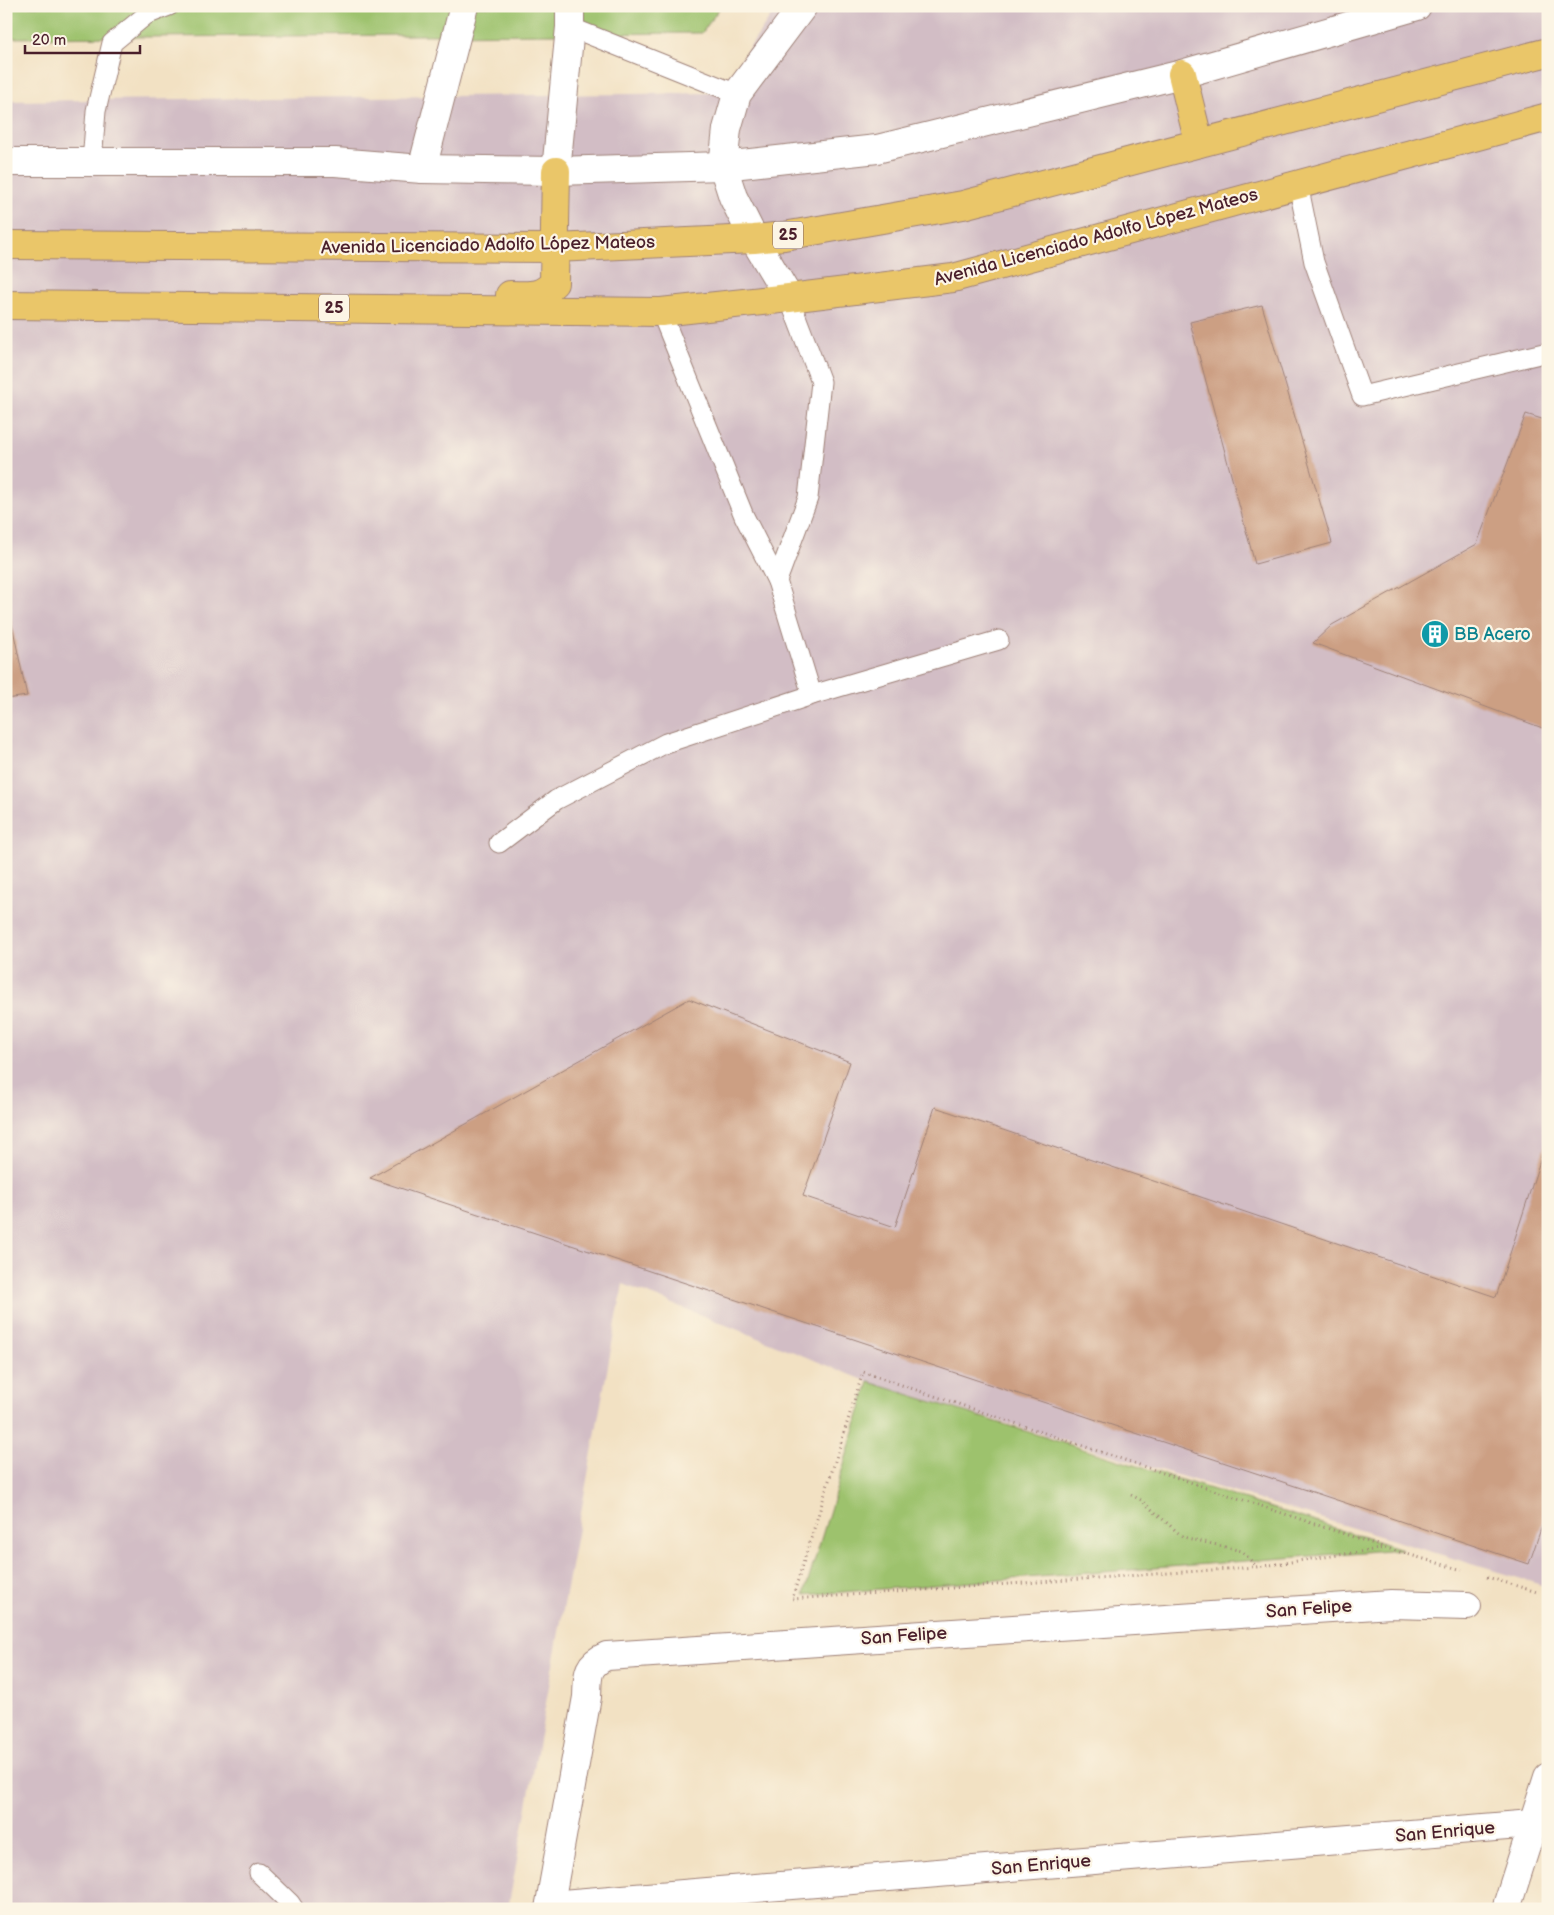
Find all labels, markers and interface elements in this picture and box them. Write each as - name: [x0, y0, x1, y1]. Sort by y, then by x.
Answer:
- scale bar: [25, 22, 140, 54]
- text: 20 m: [32, 31, 66, 50]
- street label: Avenida Licenciado Adolfo López Mateos: [932, 184, 1260, 290]
- road number: 25: [773, 222, 803, 248]
- street label: Avenida Licenciado Adolfo López Mateos: [321, 232, 655, 258]
- road number: 25: [319, 294, 349, 322]
- building icon: BB Acero: [1420, 619, 1450, 649]
- place label: BB Acero: [1454, 624, 1531, 645]
- street label: San Felipe: [1265, 1595, 1353, 1622]
- street label: San Felipe: [860, 1622, 948, 1649]
- street label: San Enrique: [1394, 1817, 1496, 1847]
- street label: San Enrique: [990, 1850, 1092, 1880]

